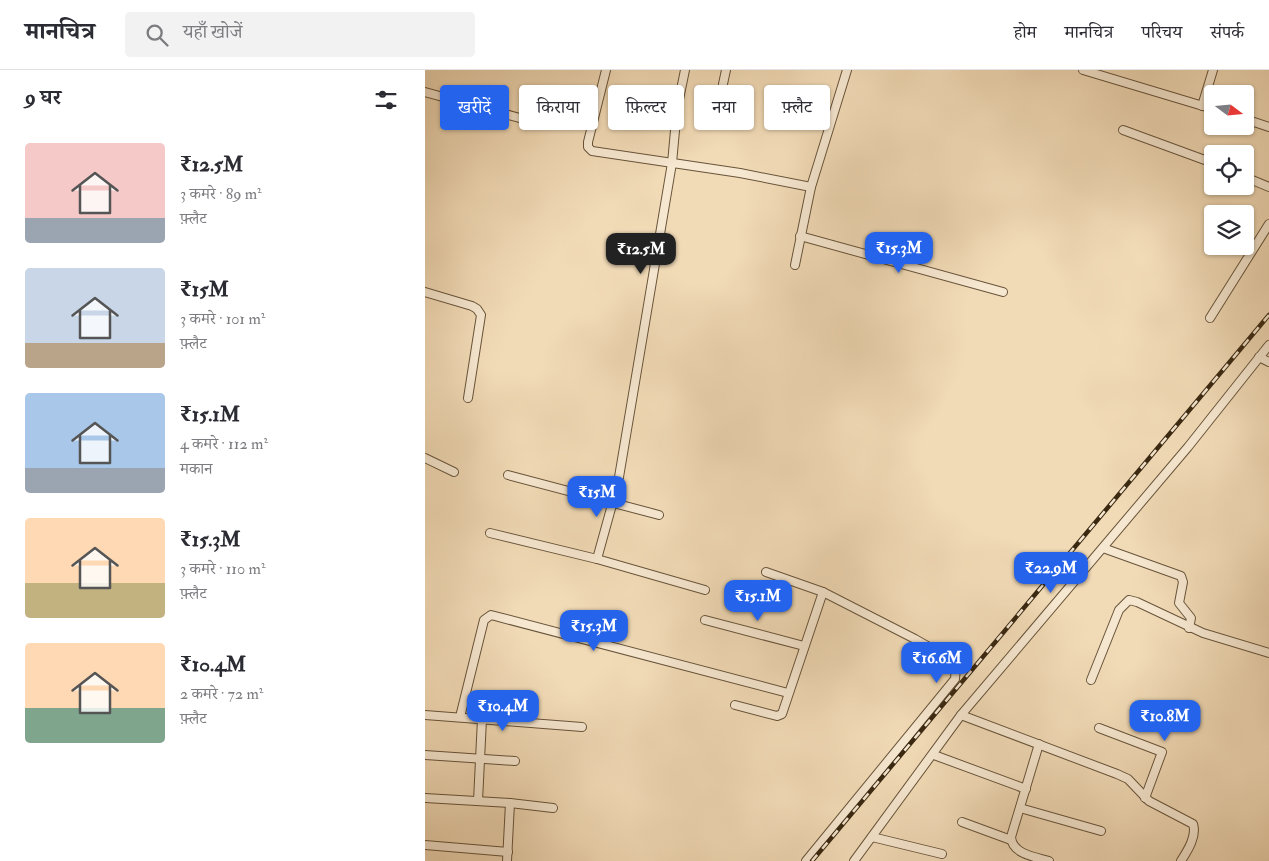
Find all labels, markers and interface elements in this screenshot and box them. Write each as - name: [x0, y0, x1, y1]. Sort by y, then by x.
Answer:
- search box: [125, 12, 475, 57]
- text: मानचित्र: [25, 16, 95, 47]
- text: यहाँ खोजें: [183, 20, 243, 44]
- icon: search: [143, 21, 171, 49]
- text: होम: [1014, 21, 1037, 44]
- text: मानचित्र: [1065, 21, 1113, 44]
- text: परिचय: [1141, 21, 1182, 44]
- text: संपर्क: [1210, 21, 1244, 44]
- text: 9 घर: [25, 84, 61, 111]
- chip: खरीदें: [440, 85, 509, 130]
- chip: किराया: [519, 85, 598, 130]
- chip: फ़िल्टर: [608, 85, 684, 130]
- chip: नया: [694, 85, 754, 130]
- chip: फ़्लैट: [764, 85, 830, 130]
- north arrow: [1204, 85, 1254, 135]
- map controls: [1204, 85, 1254, 255]
- icon: filters: [372, 86, 400, 114]
- button: locate: [1204, 145, 1254, 195]
- text: ₹12.5M: [180, 151, 243, 178]
- icon: home: [65, 163, 125, 223]
- text: 3 कमरे · 89 m²: [180, 184, 262, 204]
- button: layers: [1204, 205, 1254, 255]
- text: फ़्लैट: [180, 209, 207, 229]
- pin: ₹12.5M: [600, 232, 682, 275]
- pin: ₹15.3M: [858, 232, 940, 274]
- text: ₹15.3M: [876, 238, 922, 258]
- text: ₹12.5M: [617, 239, 665, 259]
- text: ₹15M: [180, 276, 229, 303]
- icon: home: [65, 288, 125, 348]
- text: 3 कमरे · 101 m²: [180, 309, 265, 329]
- text: फ़्लैट: [180, 334, 207, 354]
- text: ₹15.1M: [180, 401, 240, 428]
- icon: home: [65, 413, 125, 473]
- text: 4 कमरे · 112 m²: [180, 434, 268, 454]
- text: मकान: [180, 459, 212, 479]
- pin: ₹15M: [567, 476, 627, 518]
- text: ₹15M: [578, 482, 616, 502]
- text: ₹15.3M: [180, 526, 241, 553]
- icon: home: [65, 538, 125, 598]
- pin: ₹22.9M: [1010, 552, 1092, 594]
- text: ₹22.9M: [1025, 558, 1077, 578]
- text: 3 कमरे · 110 m²: [180, 559, 265, 579]
- pin: ₹15.1M: [717, 580, 799, 622]
- text: फ़्लैट: [180, 584, 207, 604]
- text: ₹15.1M: [735, 586, 781, 606]
- pin: ₹15.3M: [553, 610, 635, 652]
- text: ₹15.3M: [571, 616, 617, 636]
- pin: ₹16.6M: [896, 642, 978, 684]
- text: ₹16.6M: [912, 648, 962, 668]
- text: ₹10.4M: [180, 651, 246, 678]
- icon: home: [65, 663, 125, 723]
- text: 2 कमरे · 72 m²: [180, 684, 263, 704]
- pin: ₹10.4M: [462, 690, 544, 732]
- text: ₹10.4M: [478, 696, 528, 716]
- pin: ₹10.8M: [1124, 700, 1206, 742]
- text: ₹10.8M: [1141, 706, 1189, 726]
- text: फ़्लैट: [180, 709, 207, 729]

